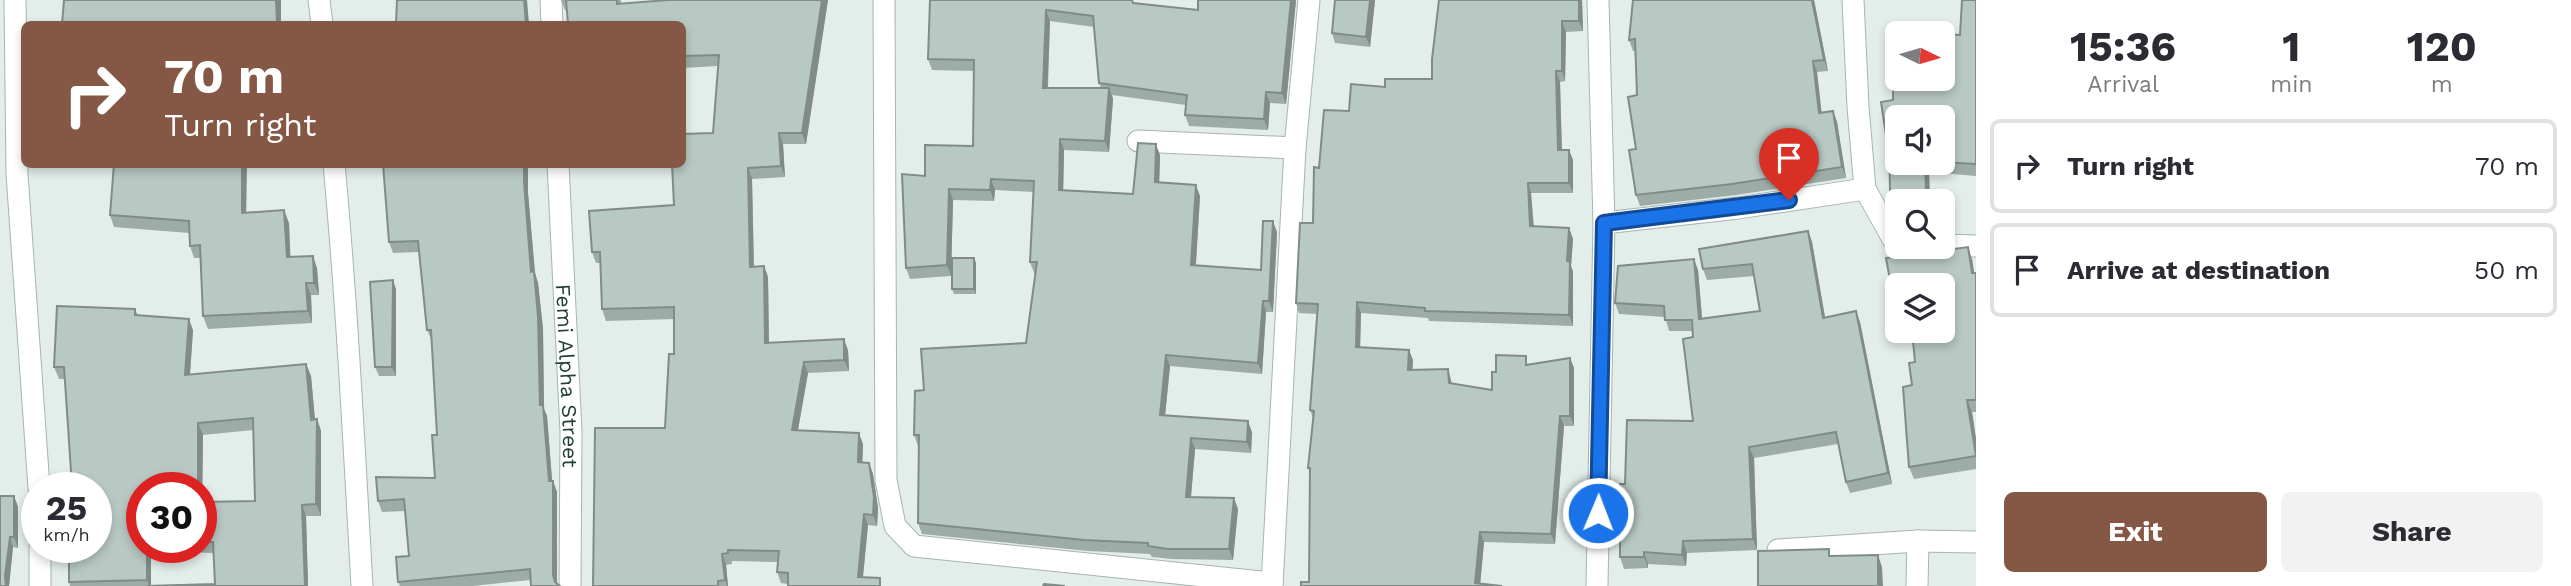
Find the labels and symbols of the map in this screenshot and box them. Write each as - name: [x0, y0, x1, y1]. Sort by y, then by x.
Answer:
- north arrow: [1885, 21, 1955, 91]
- pin: [1759, 128, 1819, 200]
- street label: Femi Alpha Street: [551, 283, 584, 468]
- speed limit sign: 30: [126, 472, 217, 563]
- position arrow: [1561, 476, 1635, 550]

